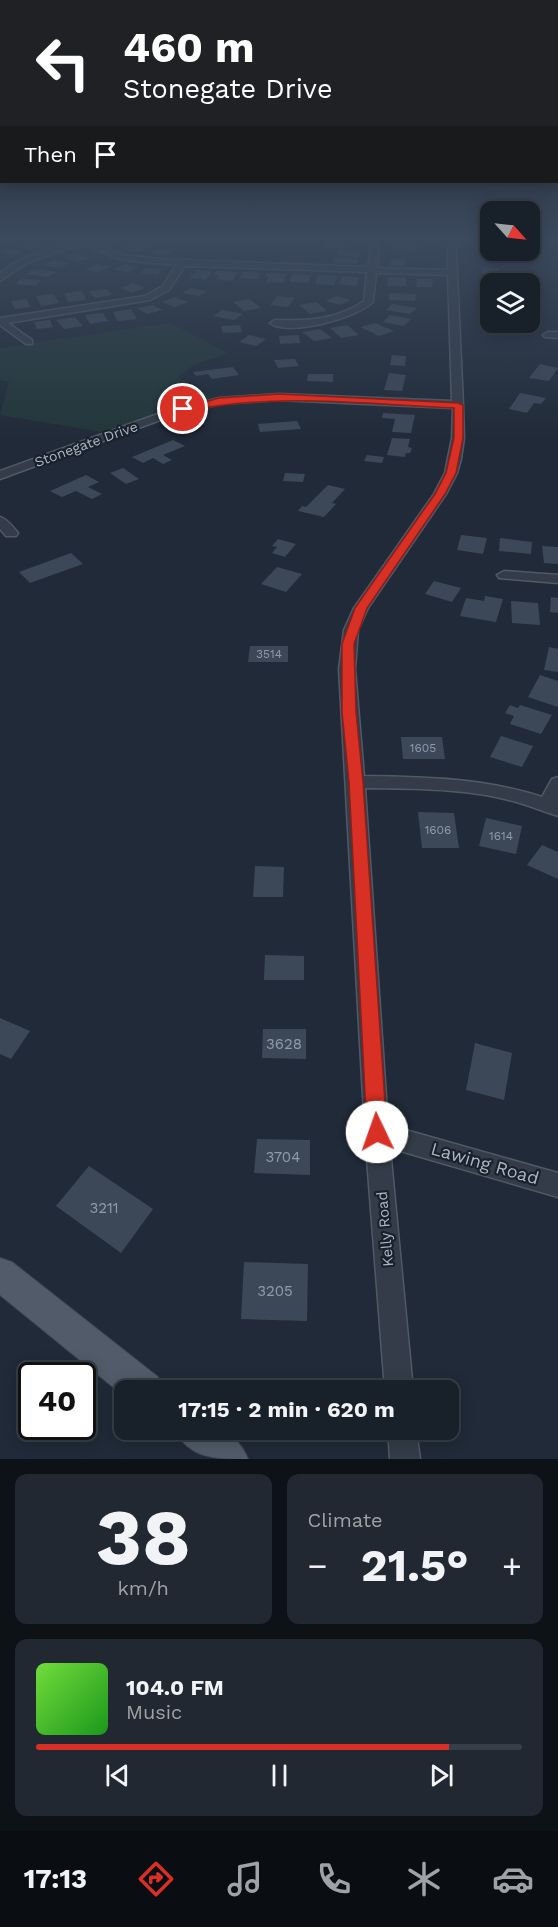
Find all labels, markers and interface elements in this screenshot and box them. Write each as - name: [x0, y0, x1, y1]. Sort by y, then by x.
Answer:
- text: 460 m: [123, 23, 255, 72]
- icon: left: [24, 24, 102, 102]
- text: Stonegate Drive: [123, 73, 332, 105]
- icon: arrive: [89, 138, 122, 171]
- text: Then: [24, 142, 77, 167]
- north arrow: [480, 201, 540, 261]
- map controls: [480, 201, 540, 333]
- button: layers: [480, 273, 540, 333]
- pin: [157, 383, 208, 434]
- icon: arrive: [166, 392, 199, 425]
- street label: Stonegate Drive: [32, 418, 140, 470]
- house number: 3514: [256, 647, 282, 661]
- house number: 1605: [410, 741, 436, 755]
- house number: 1606: [425, 823, 451, 837]
- house number: 1614: [489, 829, 513, 843]
- house number: 3628: [266, 1035, 302, 1053]
- position arrow: [345, 1100, 409, 1164]
- street label: Lawing Road: [429, 1138, 541, 1188]
- house number: 3704: [266, 1148, 300, 1166]
- street label: Kelly Road: [373, 1190, 397, 1268]
- house number: 3211: [89, 1199, 119, 1217]
- house number: 3205: [257, 1282, 293, 1300]
- speed limit sign: 40: [18, 1362, 96, 1440]
- text: 17:15 · 2 min · 620 m: [178, 1397, 395, 1422]
- text: 38: [96, 1491, 191, 1583]
- text: Climate: [308, 1508, 383, 1532]
- text: 21.5°: [361, 1539, 469, 1592]
- text: −: [308, 1546, 327, 1585]
- text: +: [502, 1546, 522, 1585]
- text: km/h: [117, 1576, 169, 1600]
- text: 104.0 FM: [126, 1675, 224, 1700]
- text: Music: [126, 1700, 182, 1724]
- icon: previous: [101, 1759, 134, 1792]
- icon: pause: [263, 1759, 296, 1792]
- icon: next: [425, 1759, 458, 1792]
- icon: directions: [135, 1858, 177, 1900]
- icon: music: [224, 1858, 266, 1900]
- icon: phone: [313, 1858, 355, 1900]
- icon: climate: [403, 1858, 445, 1900]
- icon: car: [492, 1858, 534, 1900]
- text: 17:13: [24, 1863, 87, 1895]

